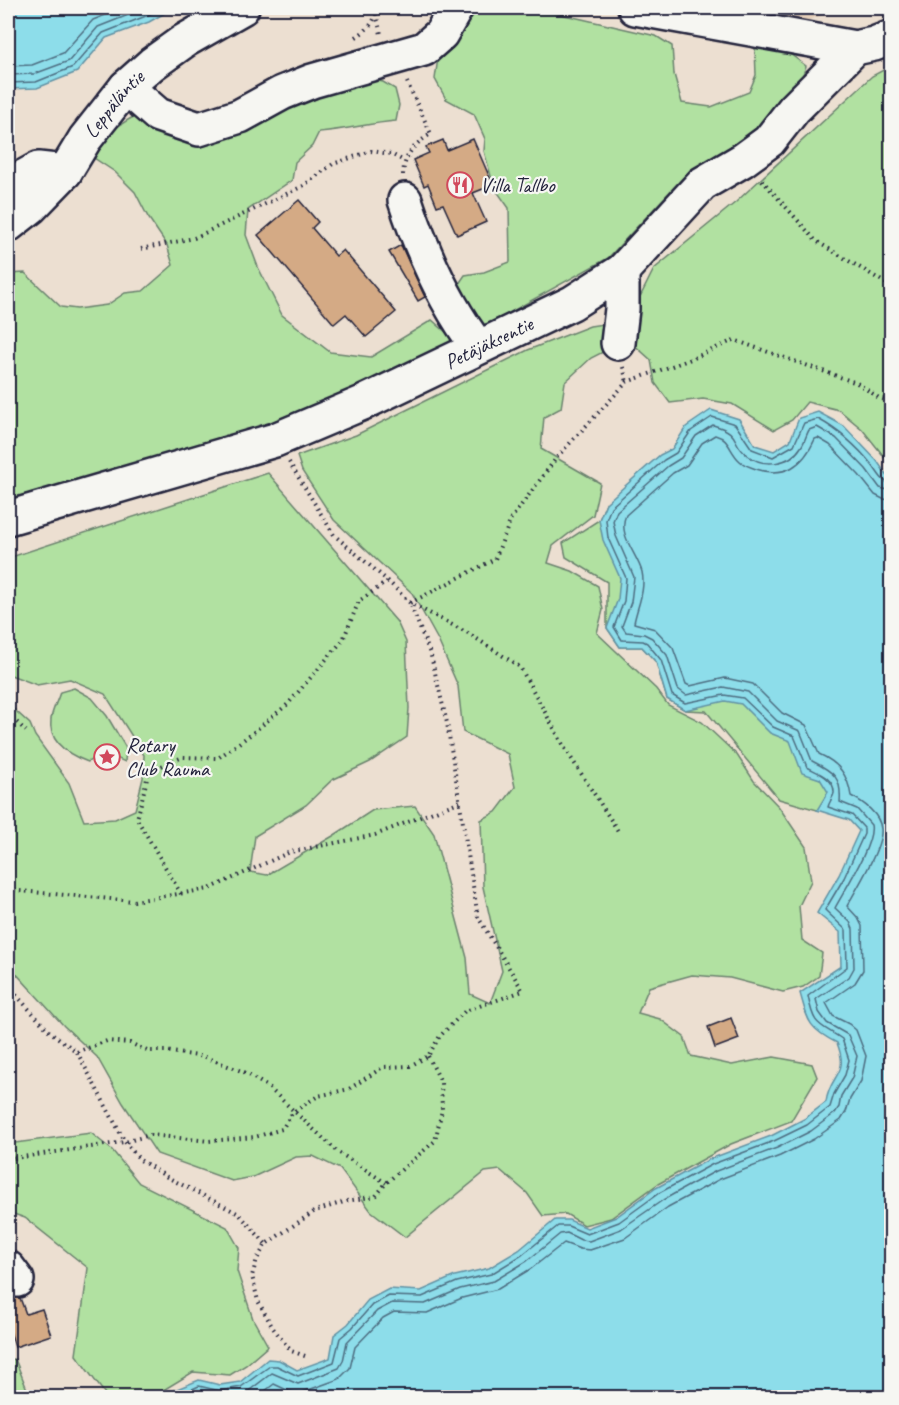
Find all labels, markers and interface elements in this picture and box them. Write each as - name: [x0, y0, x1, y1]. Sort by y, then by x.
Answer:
- street label: Leppäläntie: [78, 64, 150, 143]
- restaurant icon: Villa Tallbo: [445, 170, 475, 200]
- place label: Villa Tallbo: [480, 172, 556, 198]
- street label: Petäjäksentie: [440, 310, 538, 375]
- place label: Rotary Club Rauma: [126, 732, 211, 782]
- place icon: Rotary Club Rauma: [92, 742, 122, 772]

